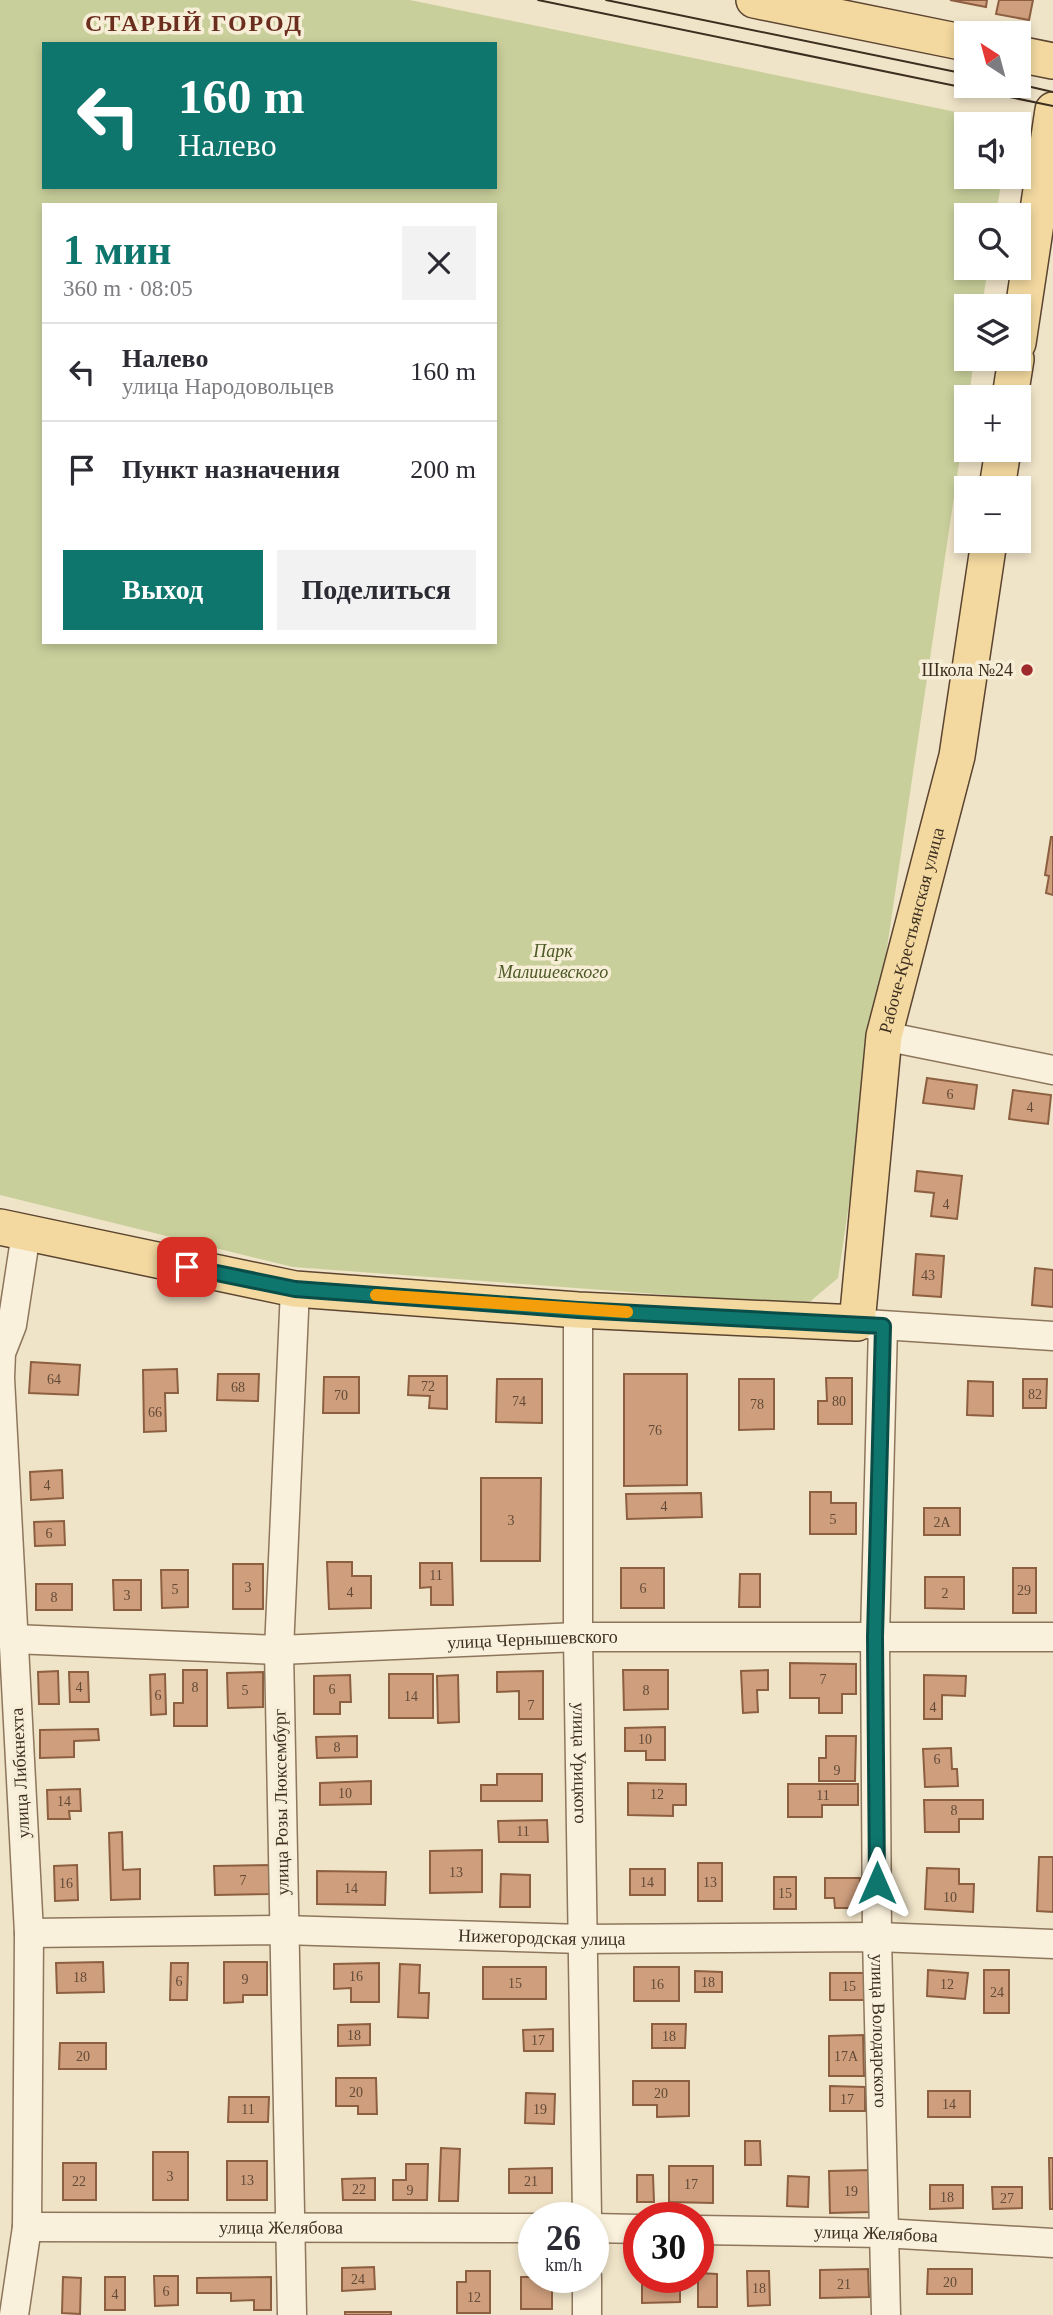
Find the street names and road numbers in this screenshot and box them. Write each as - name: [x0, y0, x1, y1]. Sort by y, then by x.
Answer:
- street label: Рабоче-Крестьянская улица: [875, 825, 948, 1035]
- street label: улица Чернышевского: [447, 1627, 618, 1653]
- street label: улица Урицкого: [569, 1702, 591, 1824]
- street label: улица Либкнехта: [7, 1707, 33, 1839]
- street label: улица Розы Люксембург: [269, 1709, 293, 1895]
- street label: Нижегородская улица: [458, 1925, 626, 1949]
- street label: улица Володарского: [867, 1954, 891, 2108]
- street label: улица Желябова: [219, 2217, 343, 2238]
- street label: улица Желябова: [814, 2222, 938, 2246]

